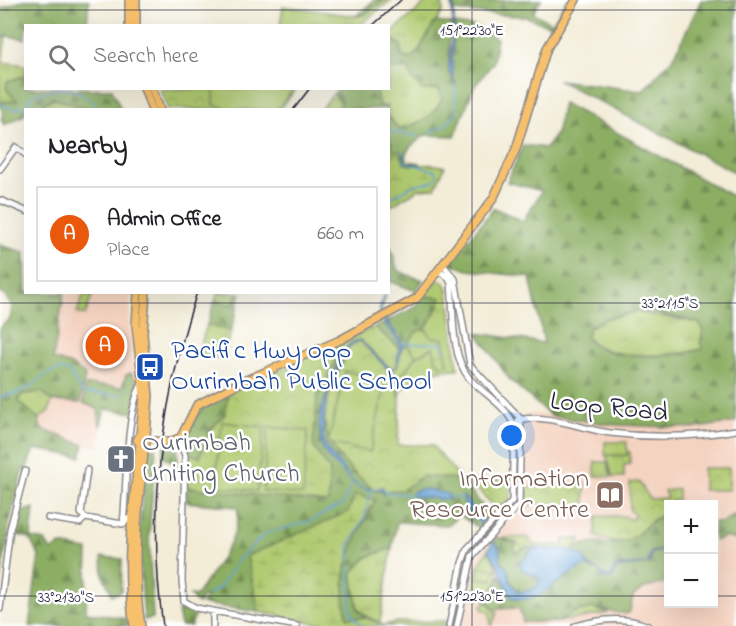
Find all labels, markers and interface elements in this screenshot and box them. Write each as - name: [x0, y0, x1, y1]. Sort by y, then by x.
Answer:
- text: 151°22'30"E: [440, 20, 504, 42]
- search box: [24, 24, 390, 90]
- icon: search: [45, 41, 78, 74]
- text: Search here: [93, 41, 198, 73]
- text: Nearby: [48, 128, 127, 166]
- text: Admin Office: [107, 204, 221, 236]
- text: A: [63, 220, 76, 249]
- text: 660 m: [317, 220, 364, 249]
- text: Place: [107, 236, 149, 265]
- text: 33°21'15"S: [642, 293, 699, 315]
- pin: A: [86, 324, 124, 368]
- place label: Pacific Hwy opp Ourimbah Public School: [171, 332, 432, 402]
- bus stop icon: Pacific Hwy opp Ourimbah Public School: [134, 351, 166, 383]
- street label: Loop Road: [548, 382, 670, 434]
- your location: [497, 421, 526, 450]
- place label: Ourimbah Uniting Church: [142, 424, 300, 494]
- church icon: Ourimbah Uniting Church: [105, 443, 137, 475]
- place label: Information Resource Centre: [410, 460, 590, 530]
- library icon: Information Resource Centre: [594, 479, 626, 511]
- map controls: [664, 500, 718, 608]
- button: +: [664, 500, 718, 554]
- button: −: [664, 554, 718, 608]
- text: 151°22'30"E: [440, 586, 504, 608]
- text: 33°21'30"S: [38, 587, 94, 609]

